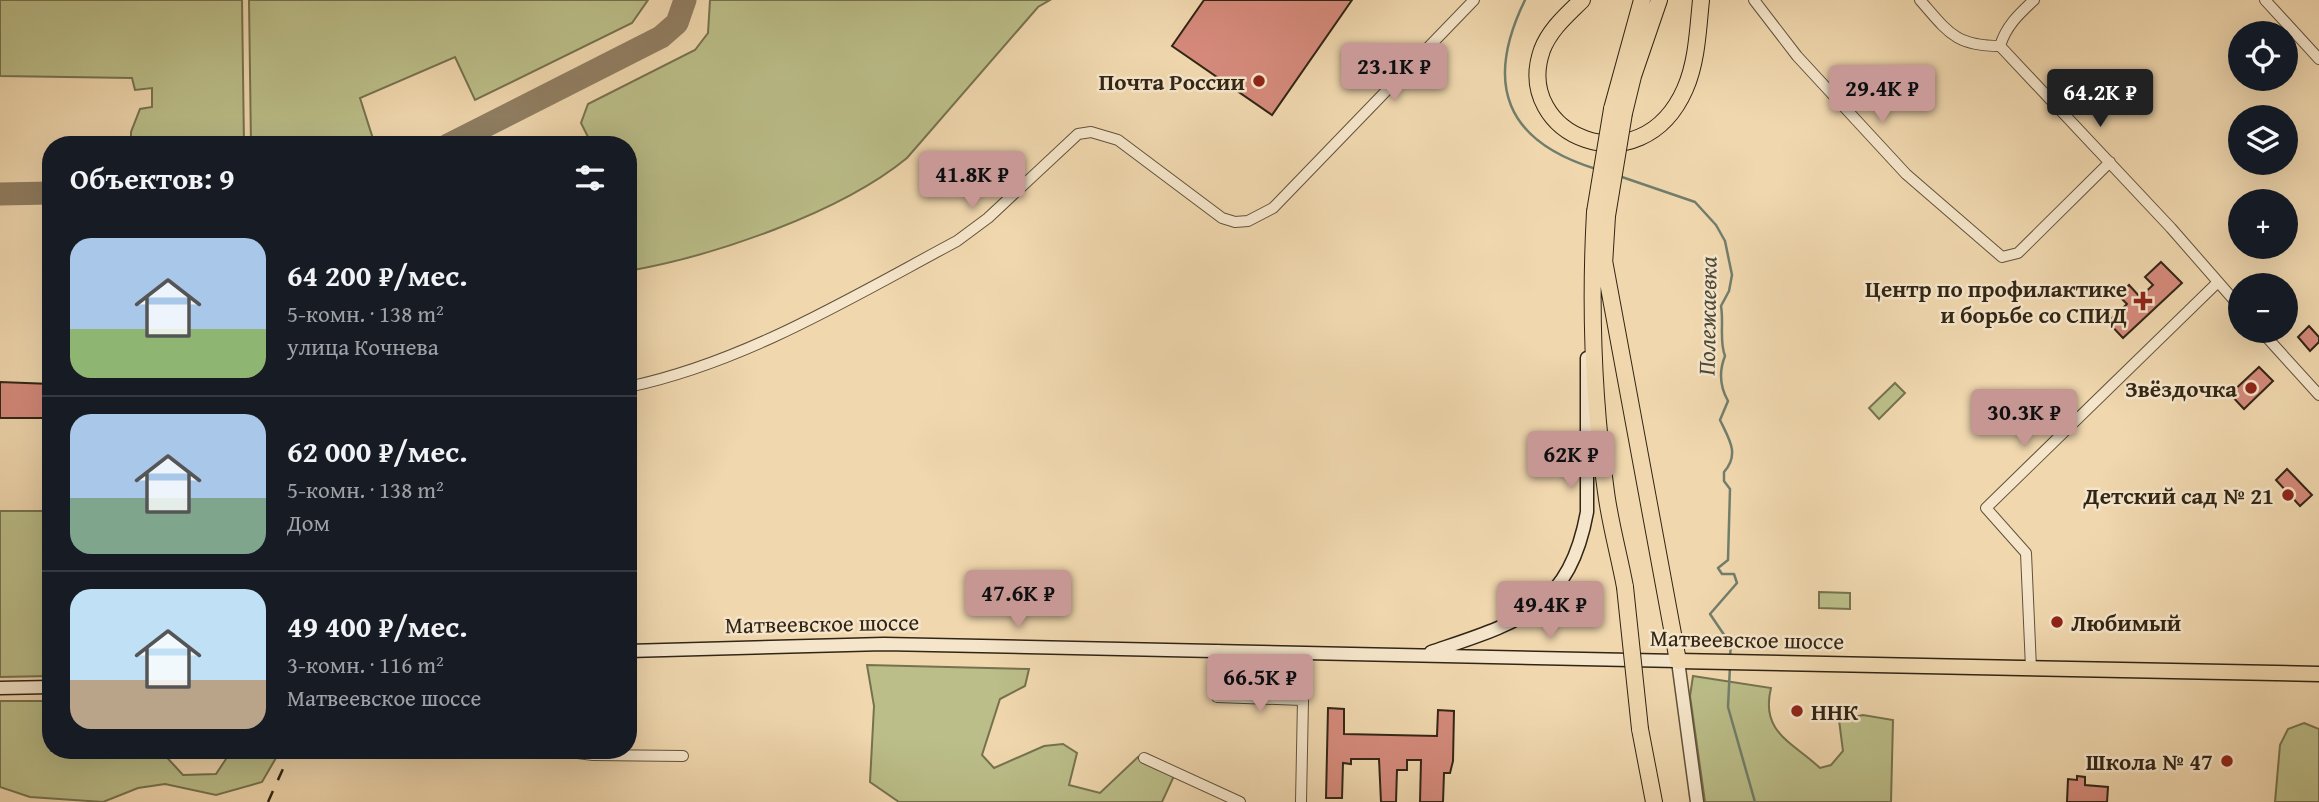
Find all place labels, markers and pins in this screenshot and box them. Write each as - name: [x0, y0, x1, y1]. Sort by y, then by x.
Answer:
- pin: 23.1K ₽: [1329, 43, 1459, 103]
- place label: Почта России: [1099, 65, 1245, 98]
- pin: 29.4K ₽: [1817, 66, 1947, 125]
- pin: 64.2K ₽: [2035, 69, 2165, 129]
- marker: Почта России: [1251, 73, 1267, 89]
- pin: 41.8K ₽: [907, 152, 1037, 211]
- place label: Центр по профилактике и борьбе со СПИД: [1865, 272, 2127, 331]
- marker: Центр по профилактике и борьбе со СПИД: [2133, 291, 2153, 311]
- place label: Звёздочка: [2125, 372, 2237, 405]
- marker: Звёздочка: [2243, 380, 2259, 396]
- pin: 30.3K ₽: [1959, 390, 2089, 449]
- pin: 62K ₽: [1522, 432, 1620, 491]
- place label: Детский сад № 21: [2083, 479, 2274, 512]
- marker: Детский сад № 21: [2280, 487, 2296, 503]
- pin: 47.6K ₽: [953, 570, 1083, 630]
- pin: 49.4K ₽: [1485, 582, 1615, 641]
- place label: Любимый: [2071, 606, 2181, 639]
- marker: Любимый: [2049, 614, 2065, 630]
- pin: 66.5K ₽: [1195, 654, 1325, 714]
- place label: ННК: [1811, 695, 1859, 728]
- marker: ННК: [1789, 703, 1805, 719]
- place label: Школа № 47: [2086, 745, 2213, 778]
- marker: Школа № 47: [2219, 753, 2235, 769]

